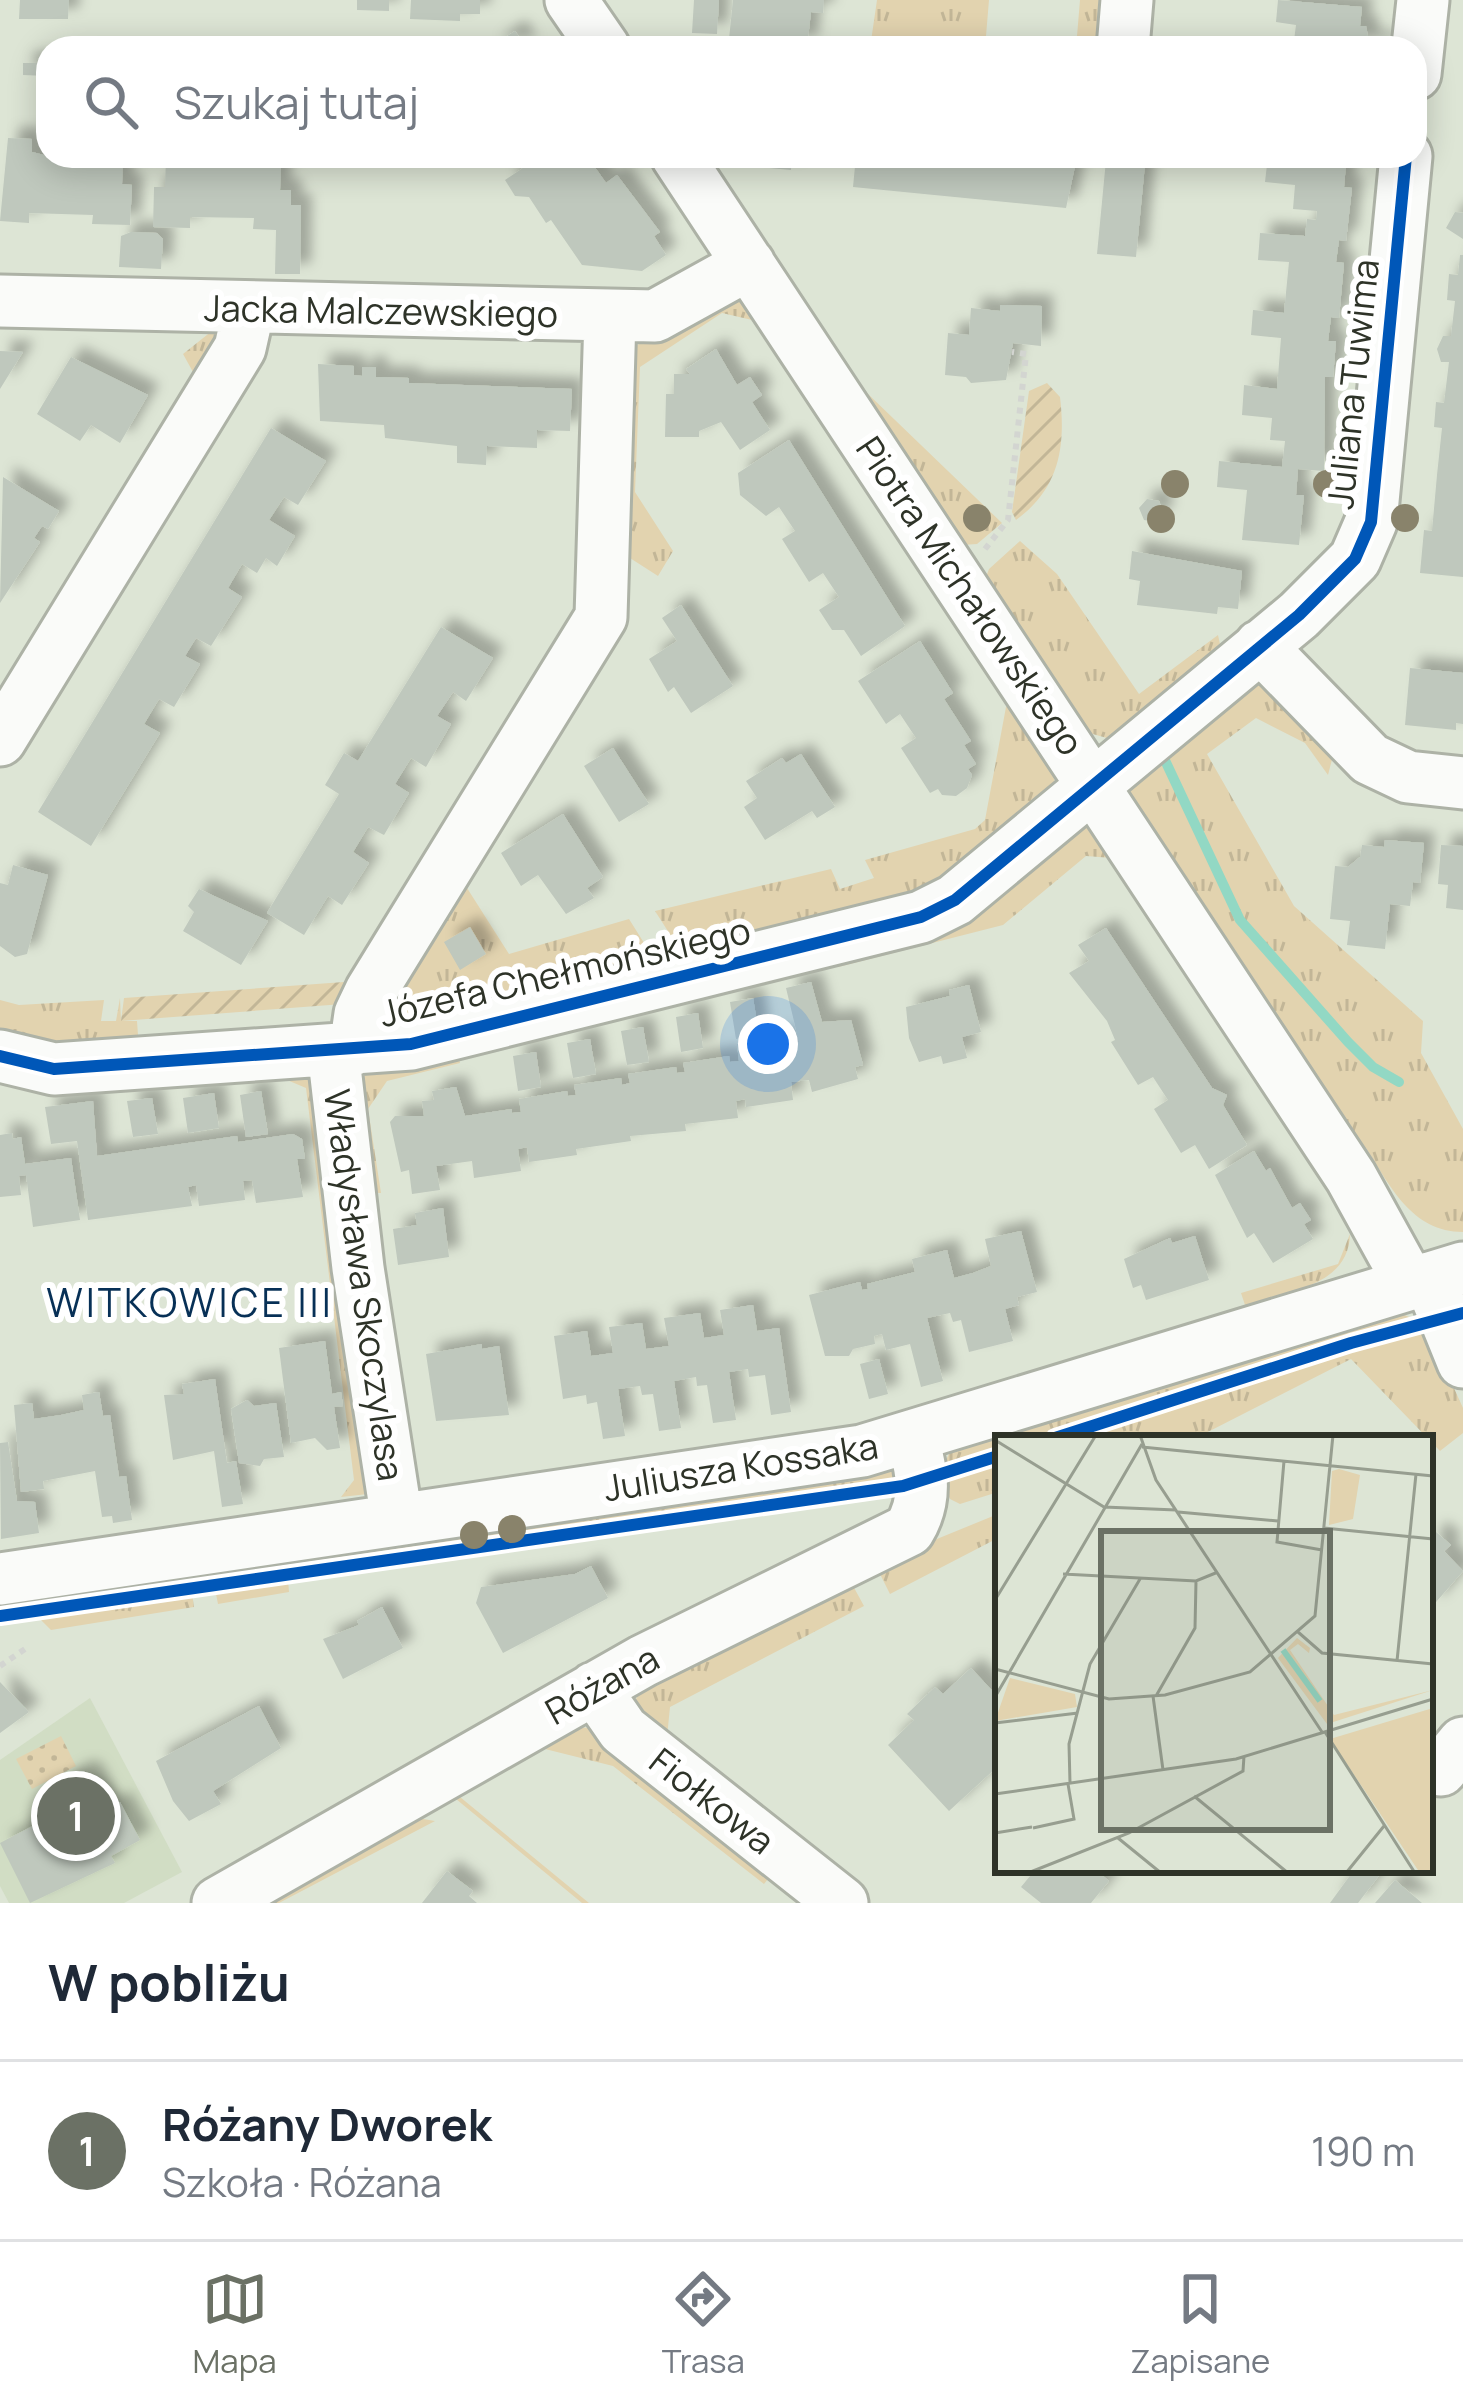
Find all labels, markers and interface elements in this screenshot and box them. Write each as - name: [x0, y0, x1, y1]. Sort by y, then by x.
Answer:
- search box: [36, 36, 1427, 168]
- icon: search: [78, 69, 144, 135]
- text: Szukaj tutaj: [174, 71, 419, 133]
- street label: Juliana Tuwima: [1315, 257, 1390, 511]
- street label: Jacka Malczewskiego: [204, 283, 558, 338]
- street label: Piotra Michałowskiego: [845, 427, 1095, 765]
- street label: Józefa Chełmońskiego: [375, 905, 755, 1038]
- your location: [738, 1014, 798, 1074]
- street label: Władysława Skoczylasa: [313, 1086, 416, 1484]
- district label: WITKOWICE III: [46, 1275, 334, 1329]
- street label: Juliusza Kossaka: [600, 1421, 882, 1512]
- inset map: [995, 1435, 1433, 1873]
- street label: Różana: [536, 1633, 667, 1736]
- street label: Fiołkowa: [640, 1736, 785, 1865]
- pin: 1: [37, 1771, 115, 1861]
- text: W pobliżu: [48, 1947, 290, 2016]
- text: Różany Dworek: [162, 2093, 492, 2155]
- text: 1: [78, 2124, 96, 2178]
- text: 190 m: [1311, 2124, 1415, 2178]
- text: Szkoła · Różana: [162, 2155, 442, 2209]
- tab: Mapa: [193, 2266, 277, 2383]
- tab: Trasa: [662, 2266, 745, 2383]
- tab: Zapisane: [1130, 2266, 1270, 2383]

